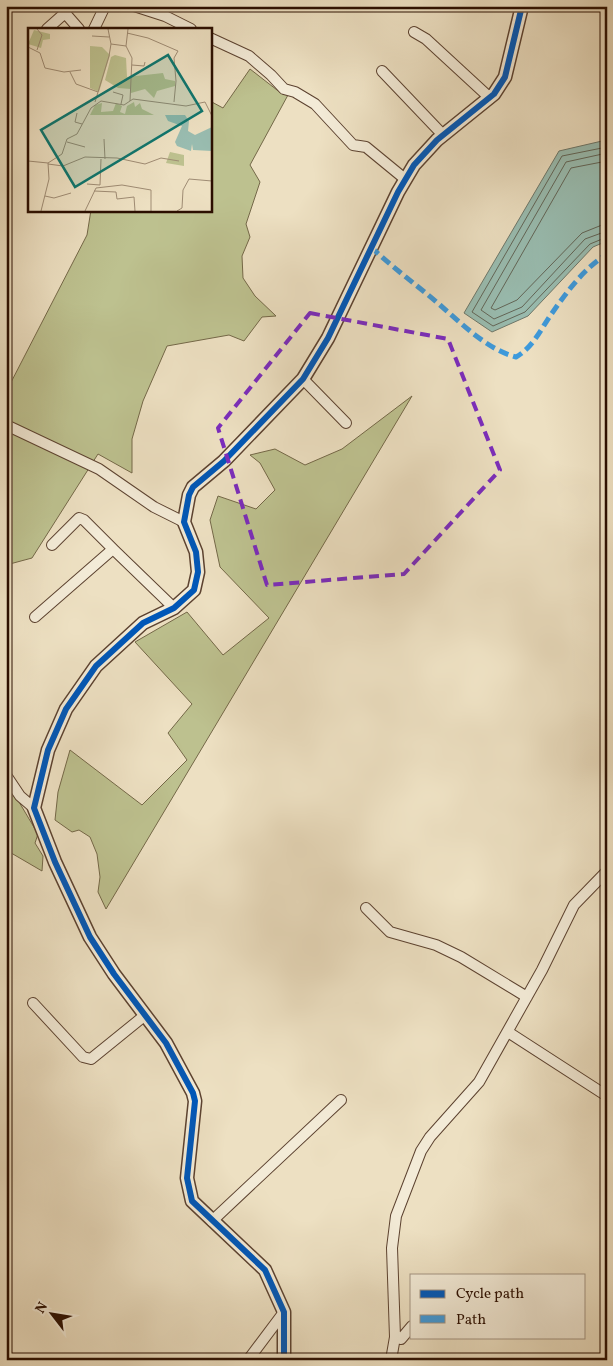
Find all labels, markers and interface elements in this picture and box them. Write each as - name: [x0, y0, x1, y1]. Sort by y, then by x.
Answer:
- inset map: [28, 28, 211, 211]
- legend: [410, 1274, 586, 1338]
- text: Cycle path: [456, 1284, 524, 1305]
- north arrow: [28, 1288, 78, 1338]
- text: N: [31, 1299, 53, 1317]
- text: Path: [456, 1310, 486, 1331]

